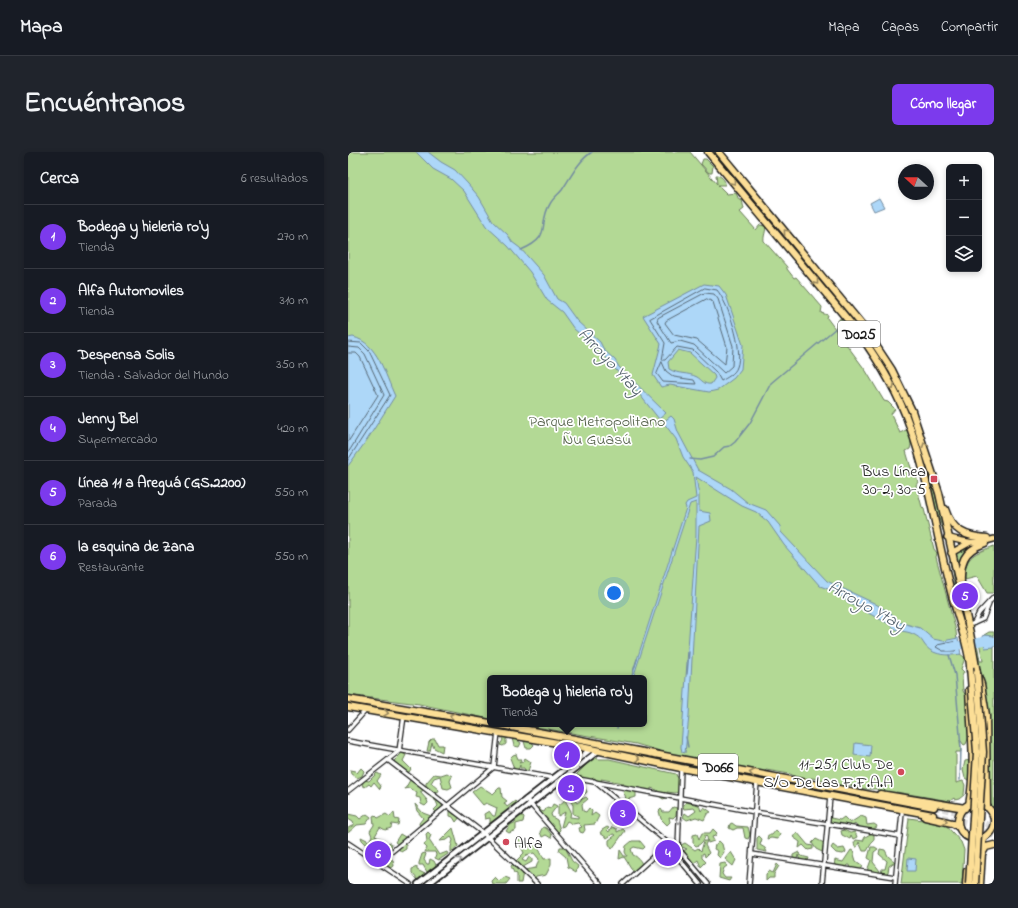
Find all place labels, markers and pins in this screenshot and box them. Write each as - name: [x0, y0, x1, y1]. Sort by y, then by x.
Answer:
- place label: Bus Línea 30-2, 30-5: [860, 460, 926, 502]
- marker: Bus Línea 30-2, 30-5: [929, 474, 939, 484]
- pin: 5: [952, 581, 978, 611]
- pin: 1: [554, 740, 580, 770]
- place label: 11-251 Club De S/O De Las F.F.A.A: [763, 753, 894, 795]
- marker: 11-251 Club De S/O De Las F.F.A.A: [896, 767, 906, 777]
- pin: 2: [558, 773, 584, 803]
- pin: 3: [610, 798, 636, 828]
- place label: Alfa: [514, 832, 543, 856]
- marker: Alfa: [501, 837, 511, 847]
- pin: 4: [655, 838, 681, 868]
- pin: 6: [365, 839, 391, 869]

